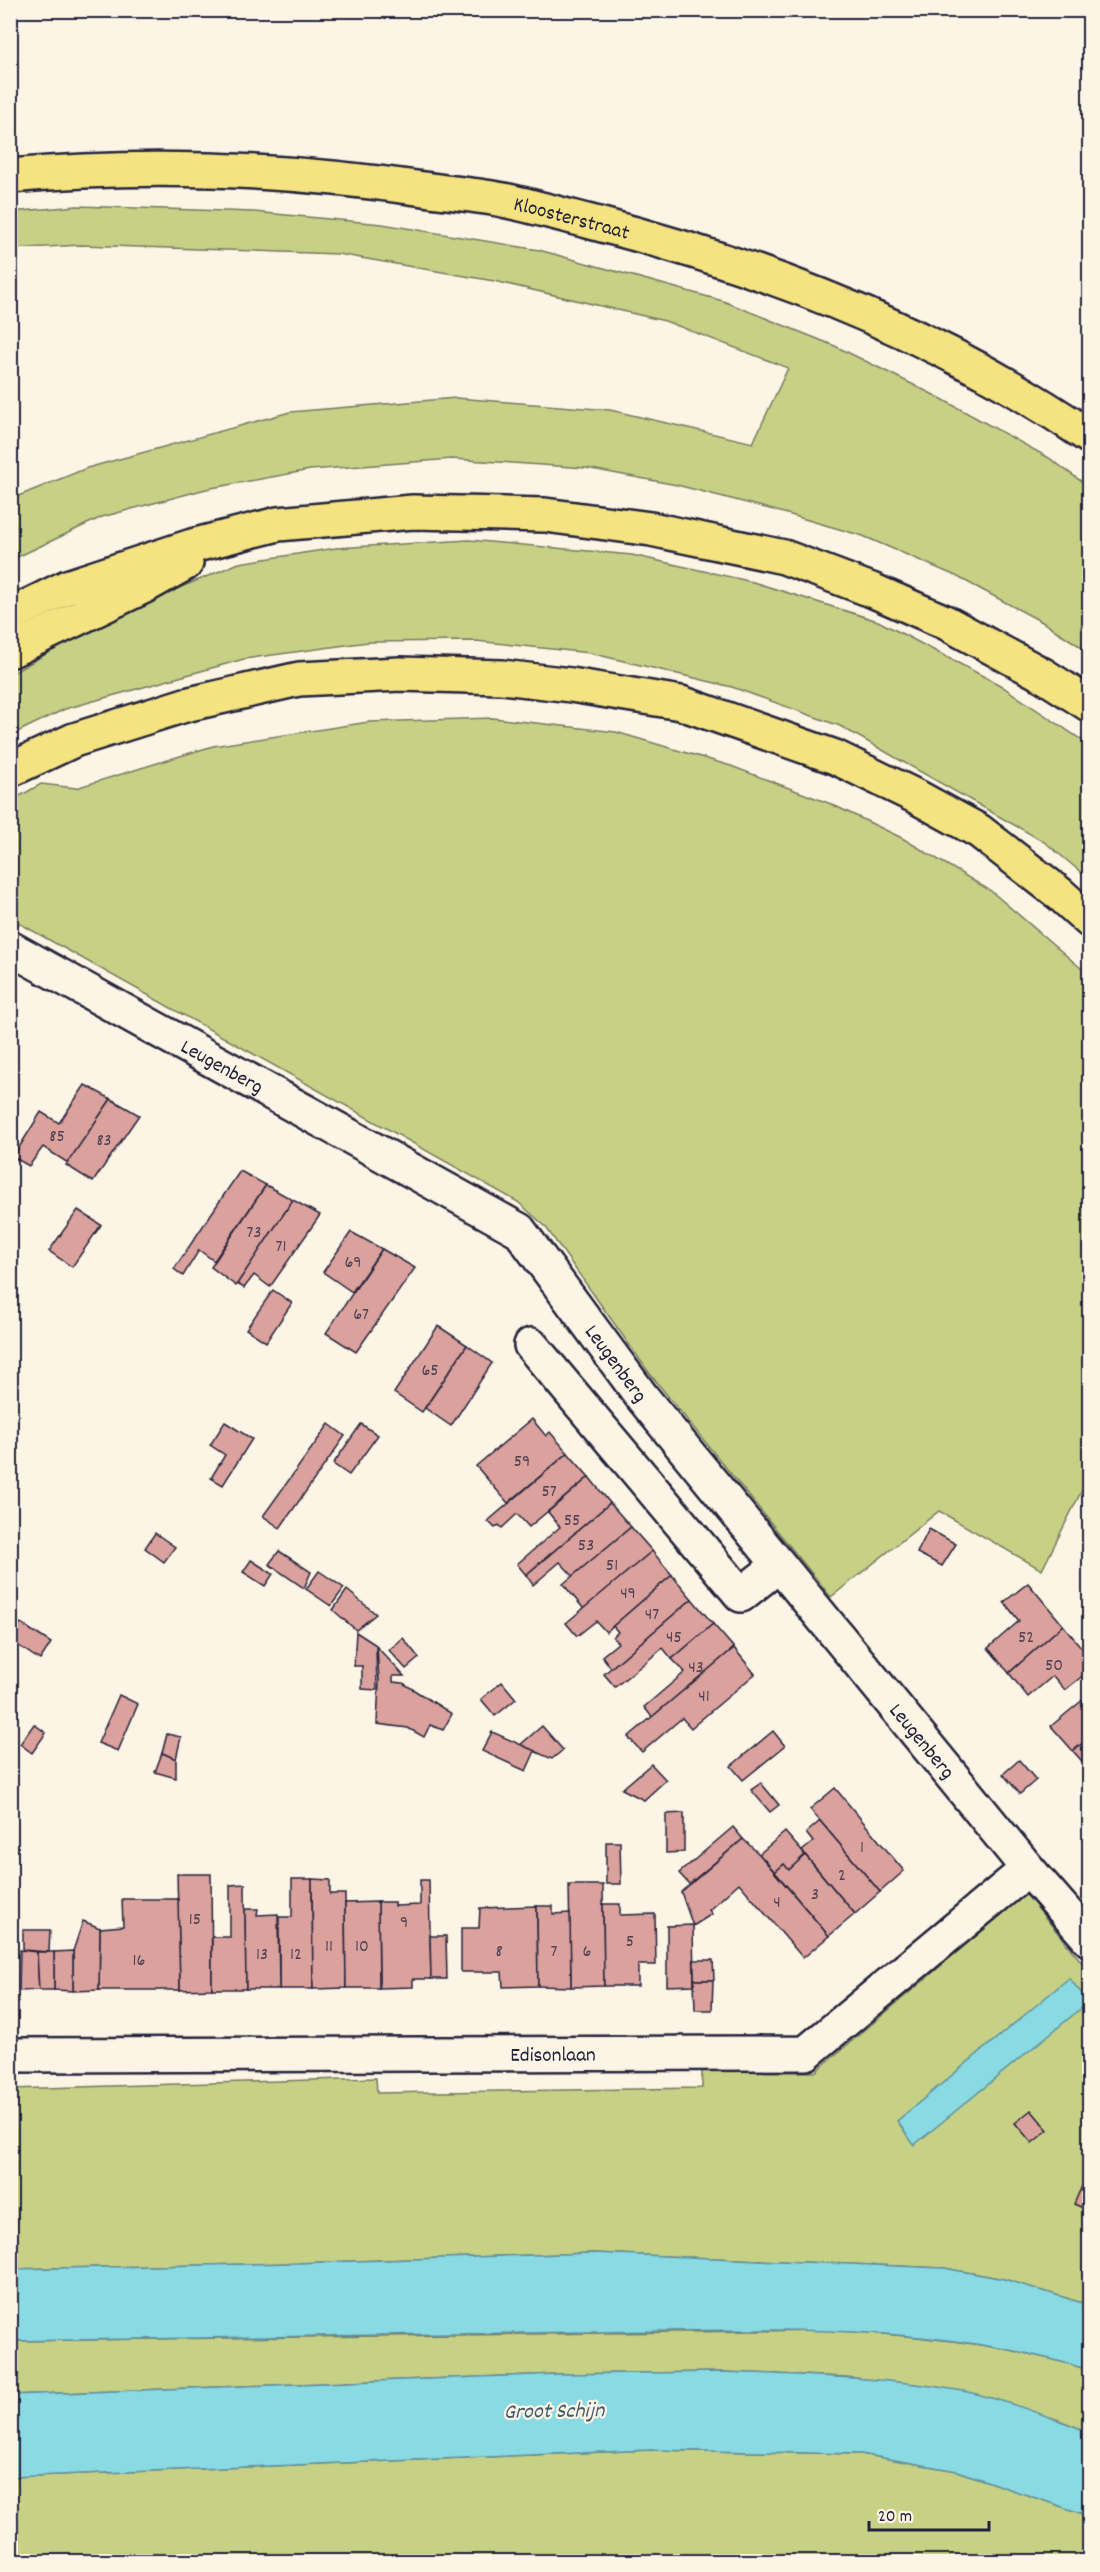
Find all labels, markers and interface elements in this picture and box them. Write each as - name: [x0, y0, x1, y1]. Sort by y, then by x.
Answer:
- street label: Kloosterstraat: [510, 191, 633, 250]
- street label: Leugenberg: [174, 1033, 268, 1103]
- house number: 85: [49, 1125, 65, 1150]
- house number: 83: [96, 1129, 112, 1154]
- house number: 73: [247, 1221, 261, 1246]
- house number: 71: [276, 1235, 286, 1260]
- house number: 69: [344, 1251, 362, 1276]
- house number: 67: [353, 1303, 369, 1328]
- street label: Leugenberg: [576, 1319, 653, 1410]
- house number: 65: [421, 1359, 439, 1384]
- house number: 59: [514, 1450, 530, 1475]
- house number: 57: [541, 1480, 557, 1505]
- house number: 55: [564, 1509, 580, 1534]
- house number: 53: [578, 1534, 594, 1559]
- house number: 51: [606, 1554, 618, 1579]
- house number: 49: [620, 1582, 636, 1607]
- house number: 47: [645, 1603, 659, 1628]
- house number: 45: [666, 1626, 682, 1651]
- house number: 52: [1018, 1626, 1034, 1651]
- house number: 50: [1045, 1654, 1063, 1679]
- house number: 43: [688, 1656, 704, 1681]
- house number: 41: [698, 1685, 710, 1710]
- street label: Leugenberg: [880, 1698, 961, 1787]
- house number: 1: [860, 1836, 864, 1861]
- house number: 2: [838, 1864, 846, 1889]
- house number: 3: [811, 1883, 819, 1908]
- house number: 4: [773, 1891, 781, 1916]
- house number: 15: [189, 1908, 201, 1933]
- house number: 9: [400, 1911, 408, 1936]
- house number: 5: [626, 1930, 634, 1955]
- house number: 11: [325, 1935, 333, 1960]
- house number: 10: [355, 1935, 369, 1960]
- house number: 8: [495, 1940, 503, 1965]
- house number: 7: [551, 1940, 558, 1965]
- house number: 6: [583, 1940, 591, 1965]
- house number: 13: [256, 1943, 268, 1968]
- house number: 12: [290, 1943, 302, 1968]
- house number: 16: [133, 1949, 145, 1974]
- street label: Edisonlaan: [510, 2042, 596, 2072]
- water label: Groot Schijn: [504, 2396, 605, 2429]
- scale bar: [869, 2494, 989, 2532]
- text: 20 m: [878, 2505, 912, 2530]

